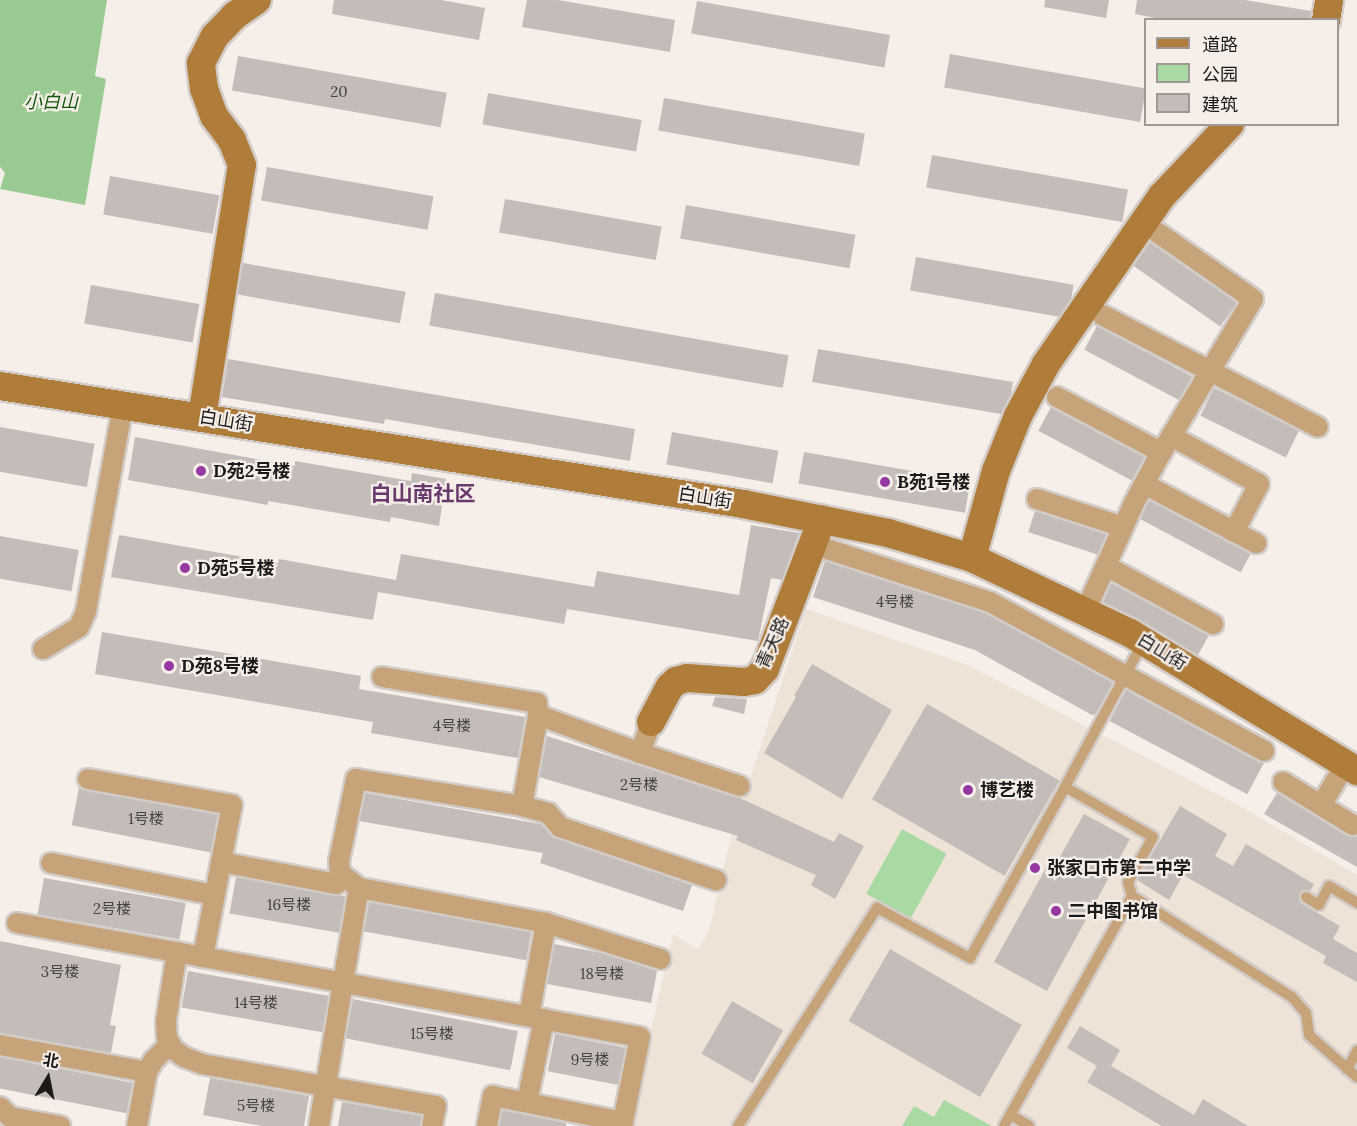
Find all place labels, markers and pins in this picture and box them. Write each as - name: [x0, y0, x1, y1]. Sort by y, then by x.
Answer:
- place label: D苑2号楼: [213, 460, 290, 482]
- marker: D苑2号楼: [194, 464, 208, 478]
- place label: B苑1号楼: [897, 471, 970, 493]
- marker: B苑1号楼: [878, 475, 892, 489]
- place label: D苑5号楼: [197, 557, 274, 579]
- marker: D苑5号楼: [178, 561, 192, 575]
- place label: D苑8号楼: [181, 655, 259, 677]
- marker: D苑8号楼: [162, 659, 176, 673]
- place label: 博艺楼: [980, 779, 1034, 801]
- marker: 博艺楼: [961, 783, 975, 797]
- place label: 张家口市第二中学: [1047, 857, 1191, 879]
- marker: 张家口市第二中学: [1028, 861, 1042, 875]
- place label: 二中图书馆: [1068, 900, 1158, 922]
- marker: 二中图书馆: [1049, 904, 1063, 918]

